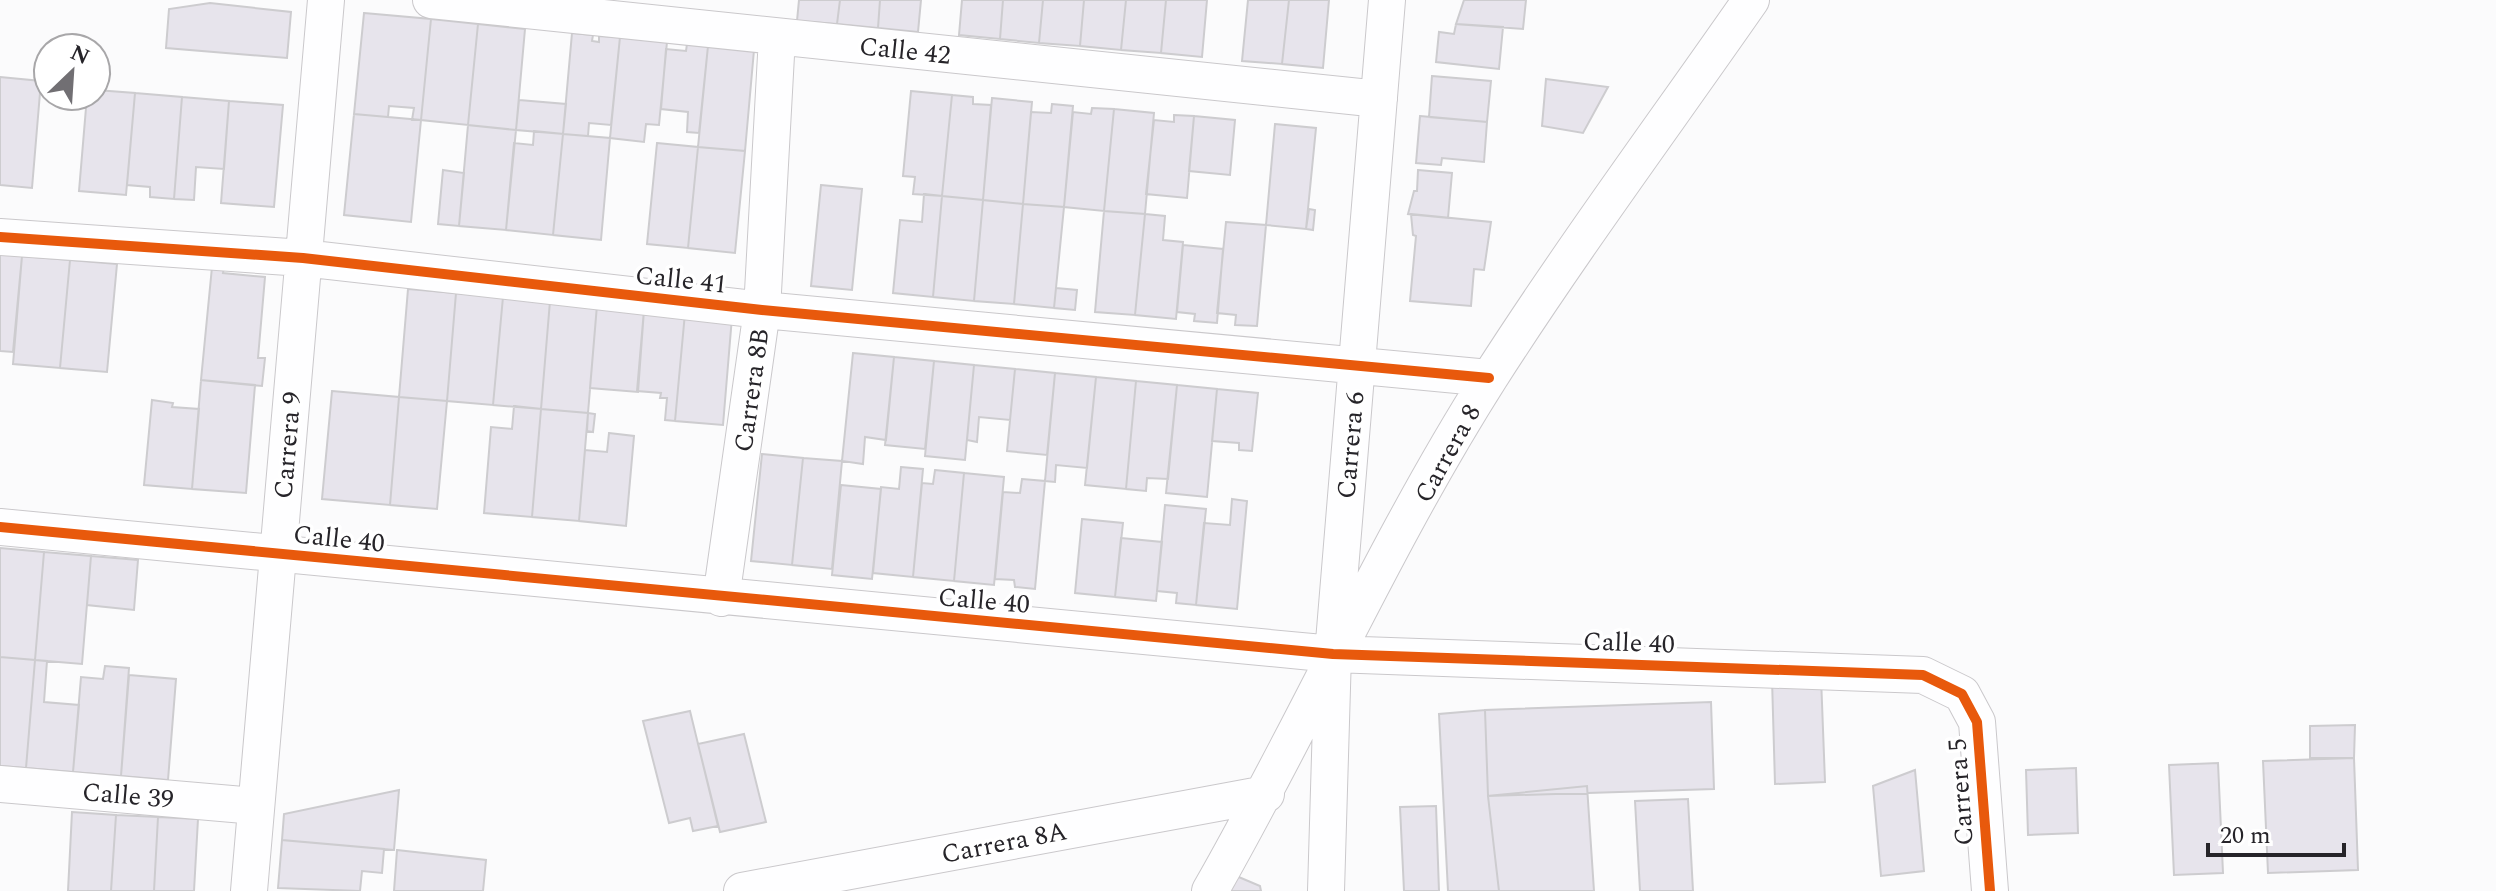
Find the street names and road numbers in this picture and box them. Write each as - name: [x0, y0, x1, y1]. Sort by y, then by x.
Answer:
- street label: Calle 42: [857, 26, 953, 76]
- street label: Calle 41: [633, 255, 729, 305]
- street label: Carrera 8B: [724, 326, 780, 455]
- street label: Carrera 9: [263, 390, 313, 500]
- street label: Carrera 6: [1326, 390, 1376, 500]
- street label: Carrera 8: [1404, 397, 1491, 510]
- street label: Calle 40: [291, 514, 387, 564]
- street label: Calle 40: [936, 577, 1031, 625]
- street label: Calle 40: [1582, 621, 1676, 665]
- street label: Carrera 5: [1937, 737, 1985, 847]
- street label: Calle 39: [80, 772, 175, 820]
- street label: Carrera 8A: [938, 811, 1070, 875]

